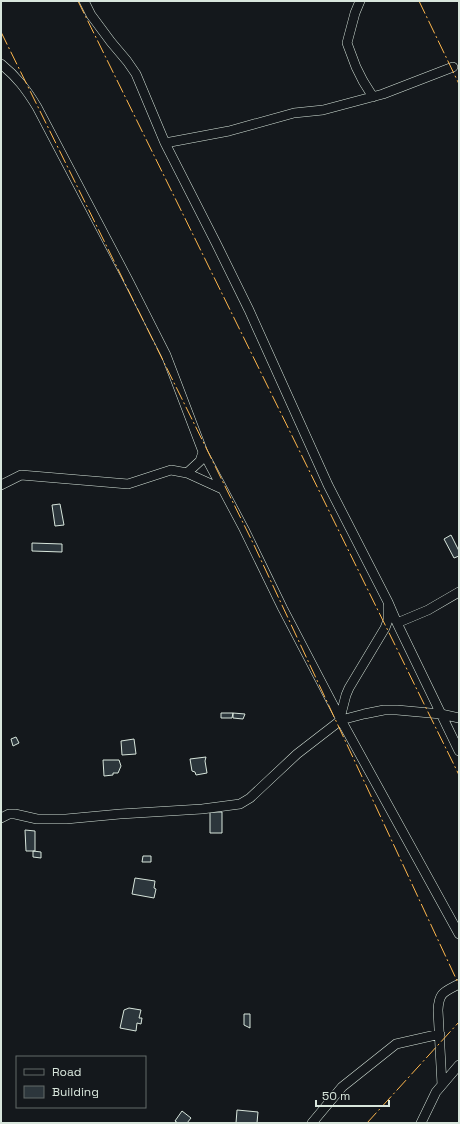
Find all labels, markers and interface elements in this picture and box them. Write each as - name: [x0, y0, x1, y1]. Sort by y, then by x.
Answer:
- legend: [16, 1056, 146, 1108]
- text: Road: [52, 1064, 81, 1080]
- scale bar: [316, 1082, 389, 1108]
- text: Building: [52, 1084, 99, 1100]
- text: 50 m: [322, 1088, 350, 1104]

